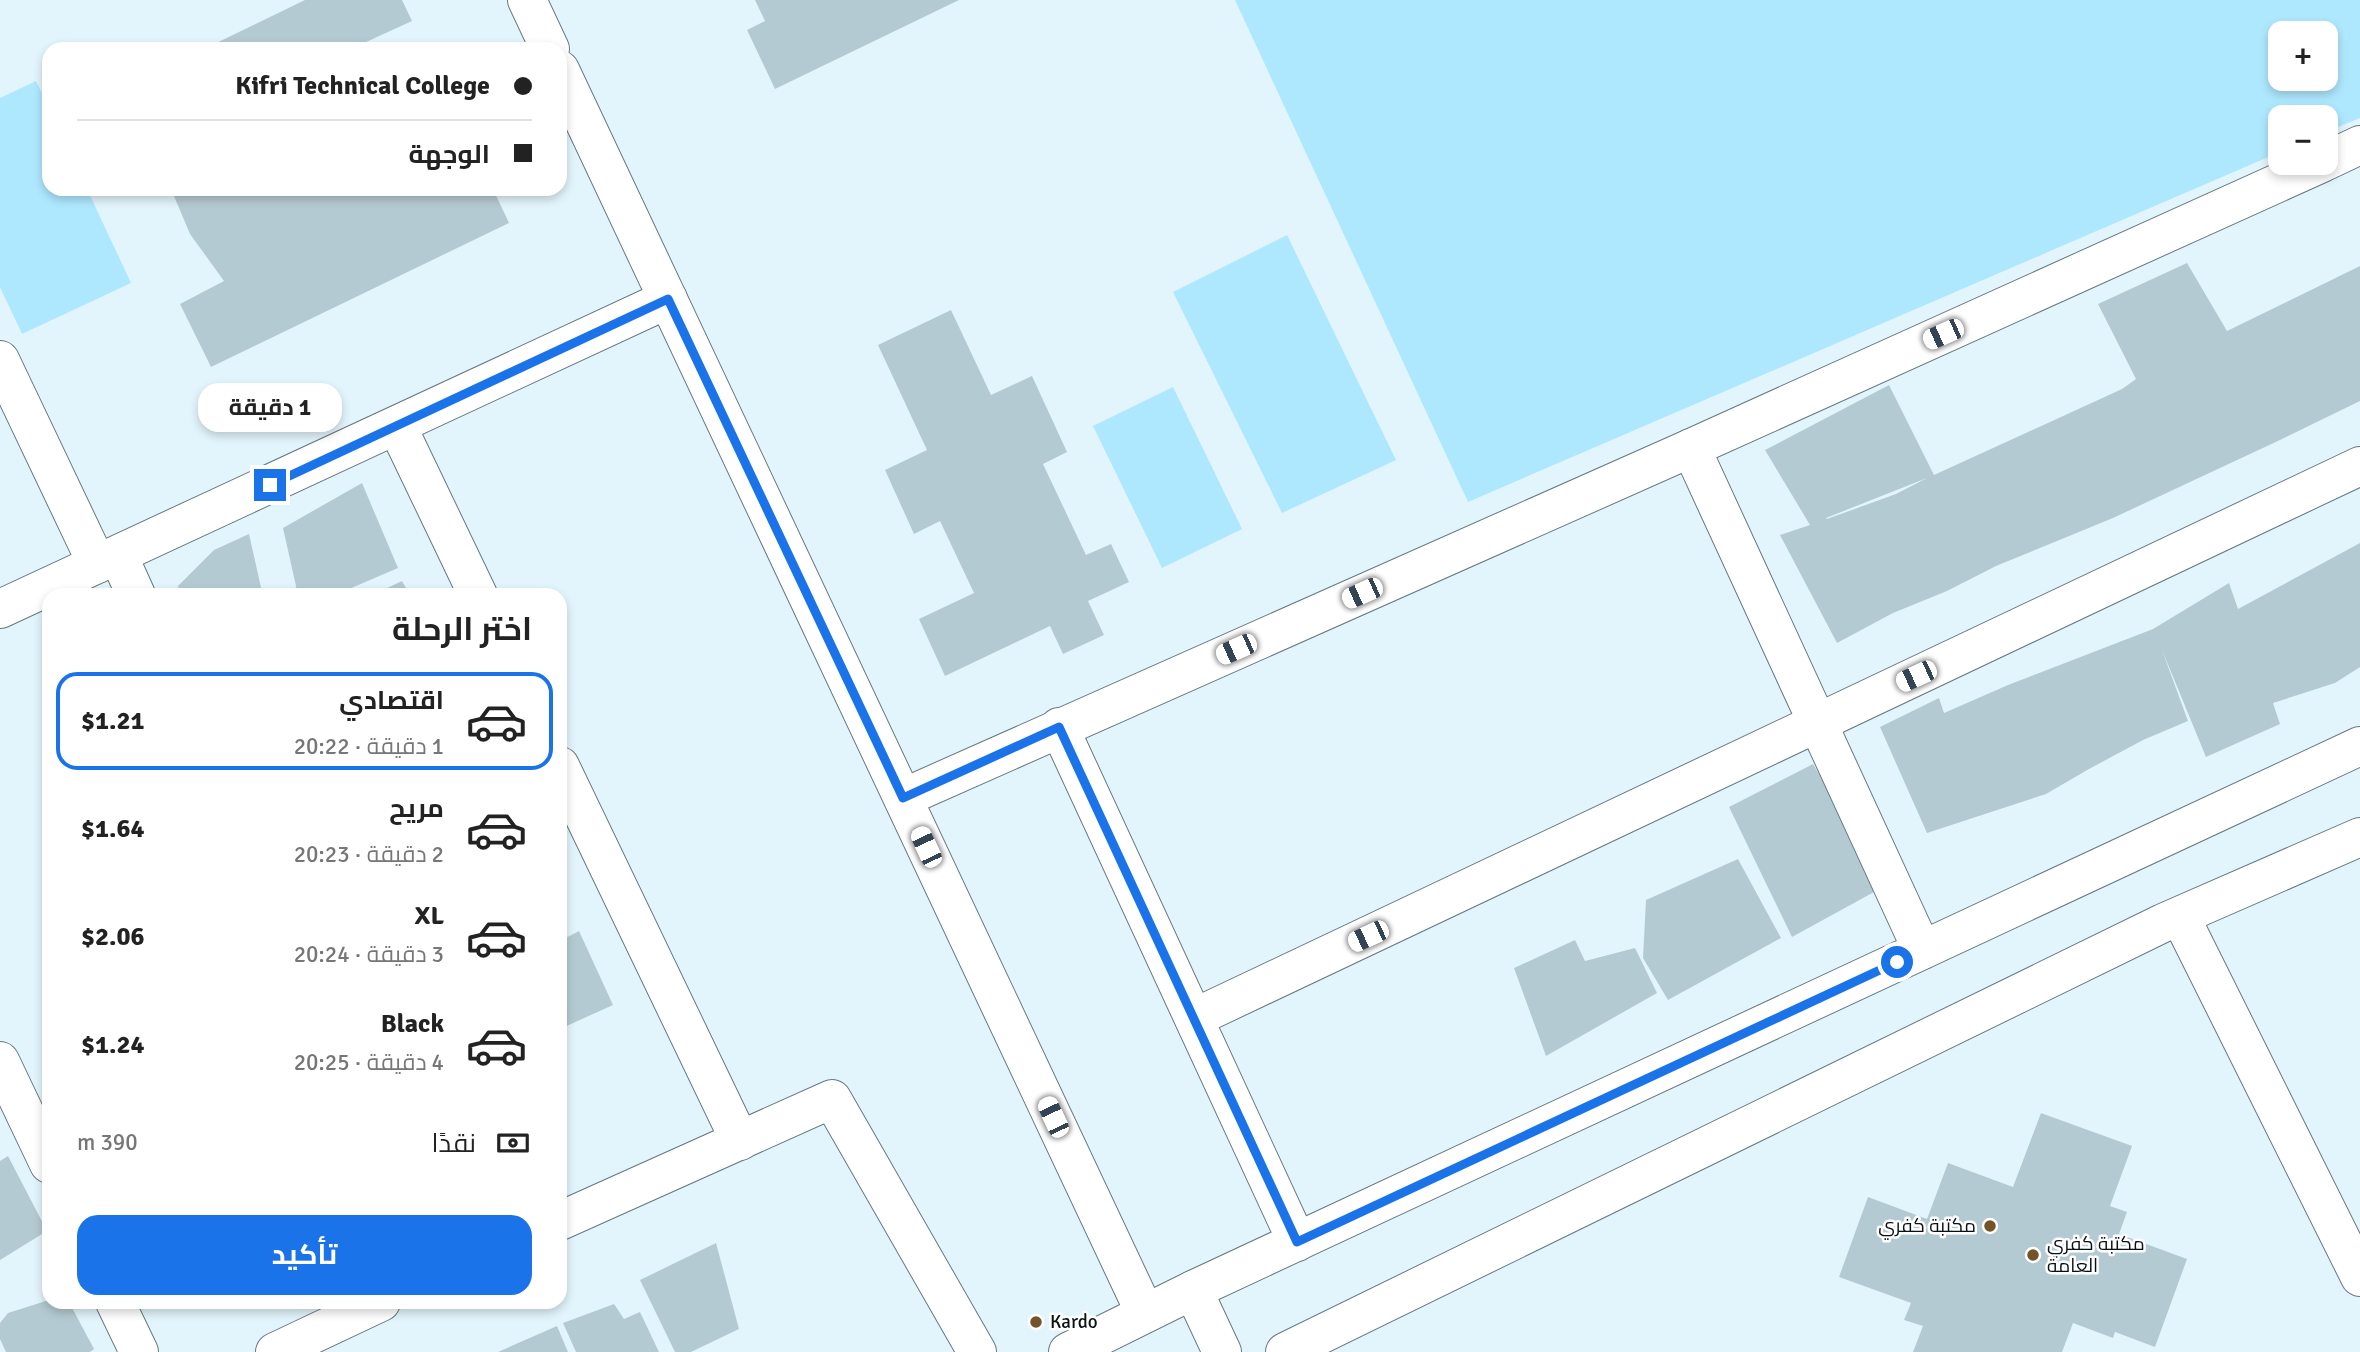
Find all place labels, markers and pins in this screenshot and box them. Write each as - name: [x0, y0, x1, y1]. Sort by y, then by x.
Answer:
- place label: مكتبة كفري: [1878, 1214, 1976, 1240]
- marker: مكتبة كفري: [1982, 1218, 1998, 1234]
- place label: مكتبة كفري العامة: [2047, 1232, 2145, 1278]
- marker: مكتبة كفري العامة: [2025, 1247, 2041, 1263]
- place label: Kardo: [1050, 1310, 1098, 1334]
- marker: Kardo: [1028, 1314, 1044, 1330]

